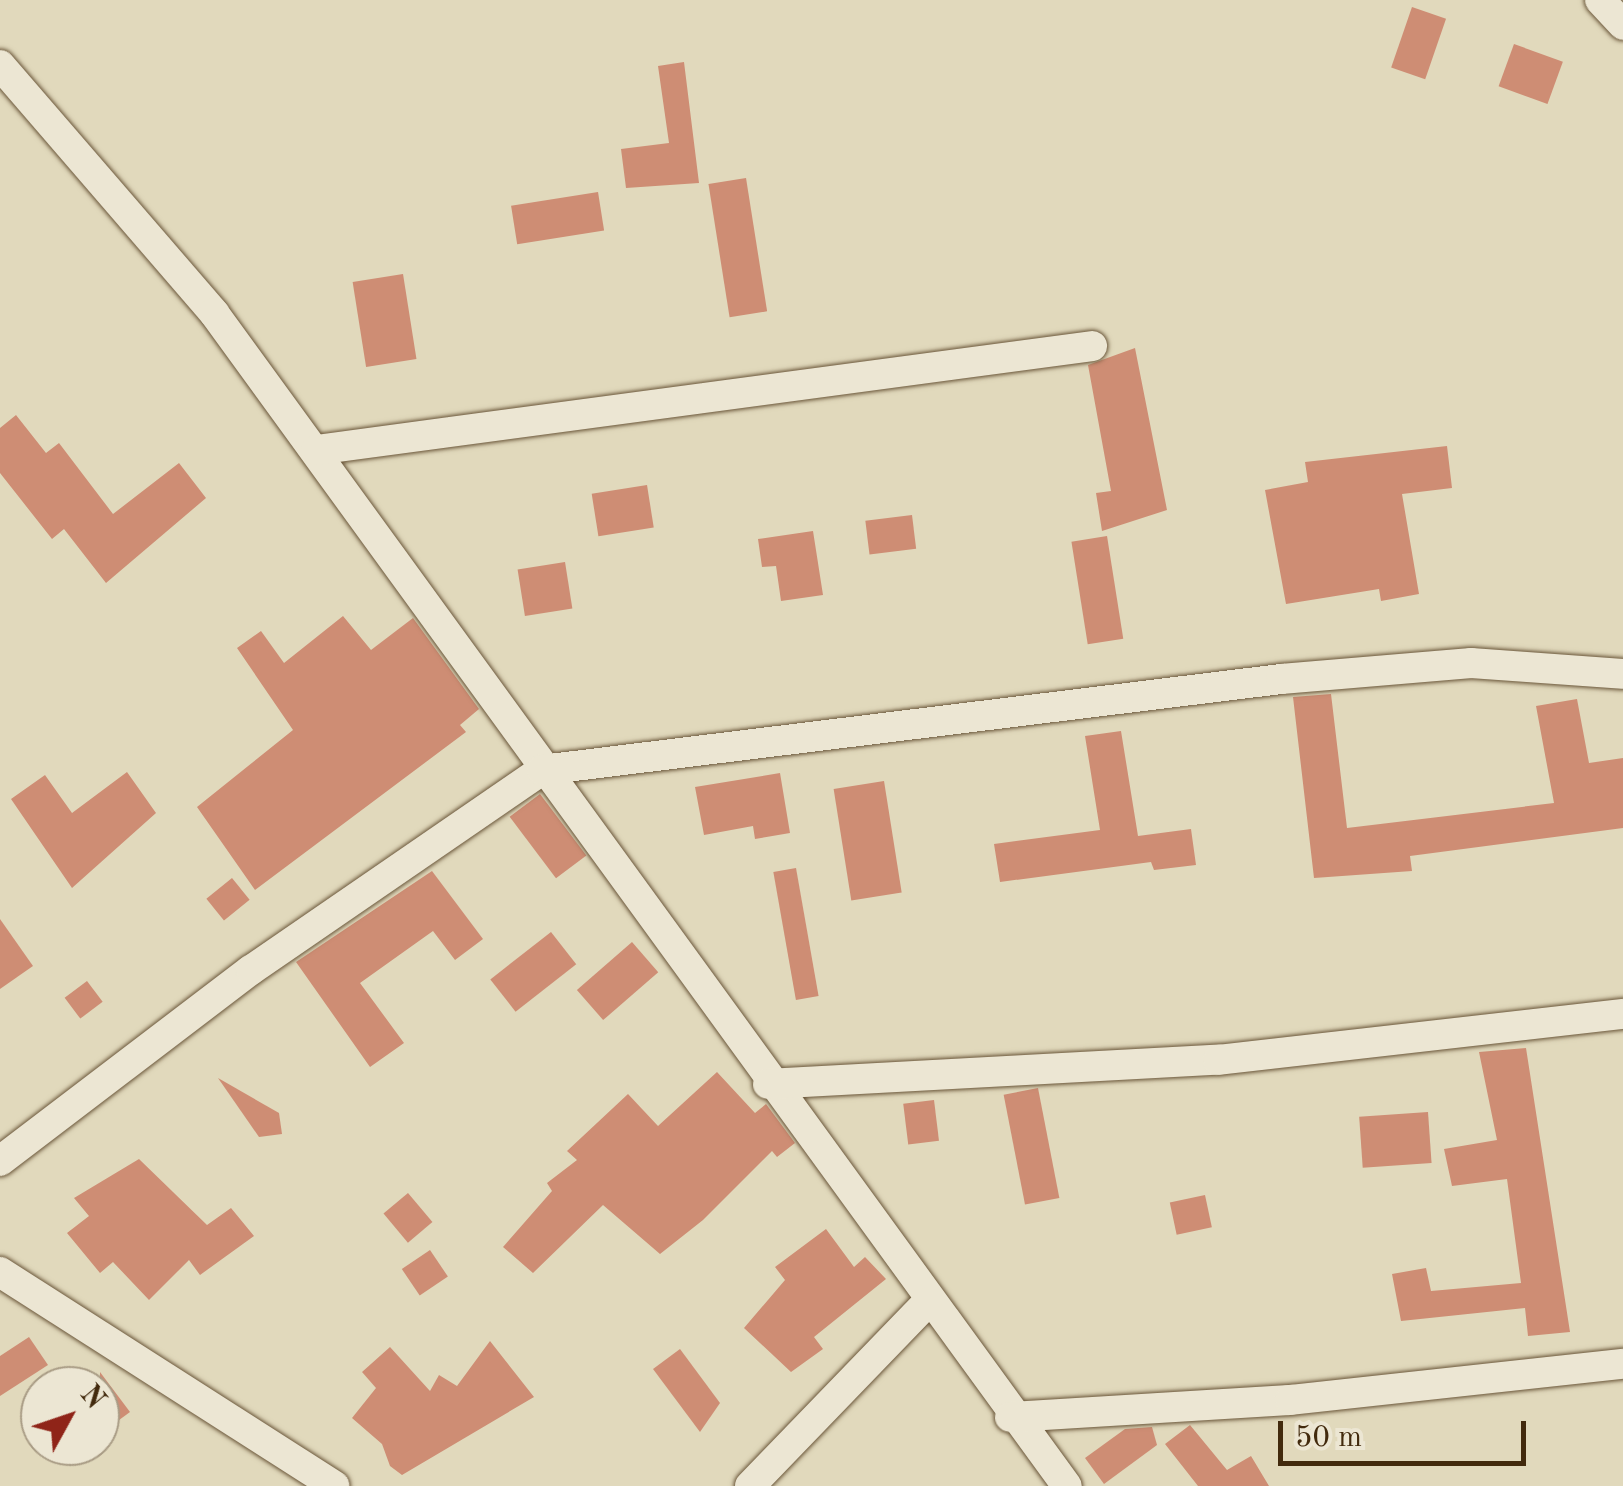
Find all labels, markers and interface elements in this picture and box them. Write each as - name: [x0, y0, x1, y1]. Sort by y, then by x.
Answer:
- north arrow: [20, 1366, 120, 1466]
- text: N: [74, 1381, 109, 1415]
- scale bar: [1283, 1401, 1530, 1463]
- text: 50 m: [1295, 1423, 1362, 1453]

